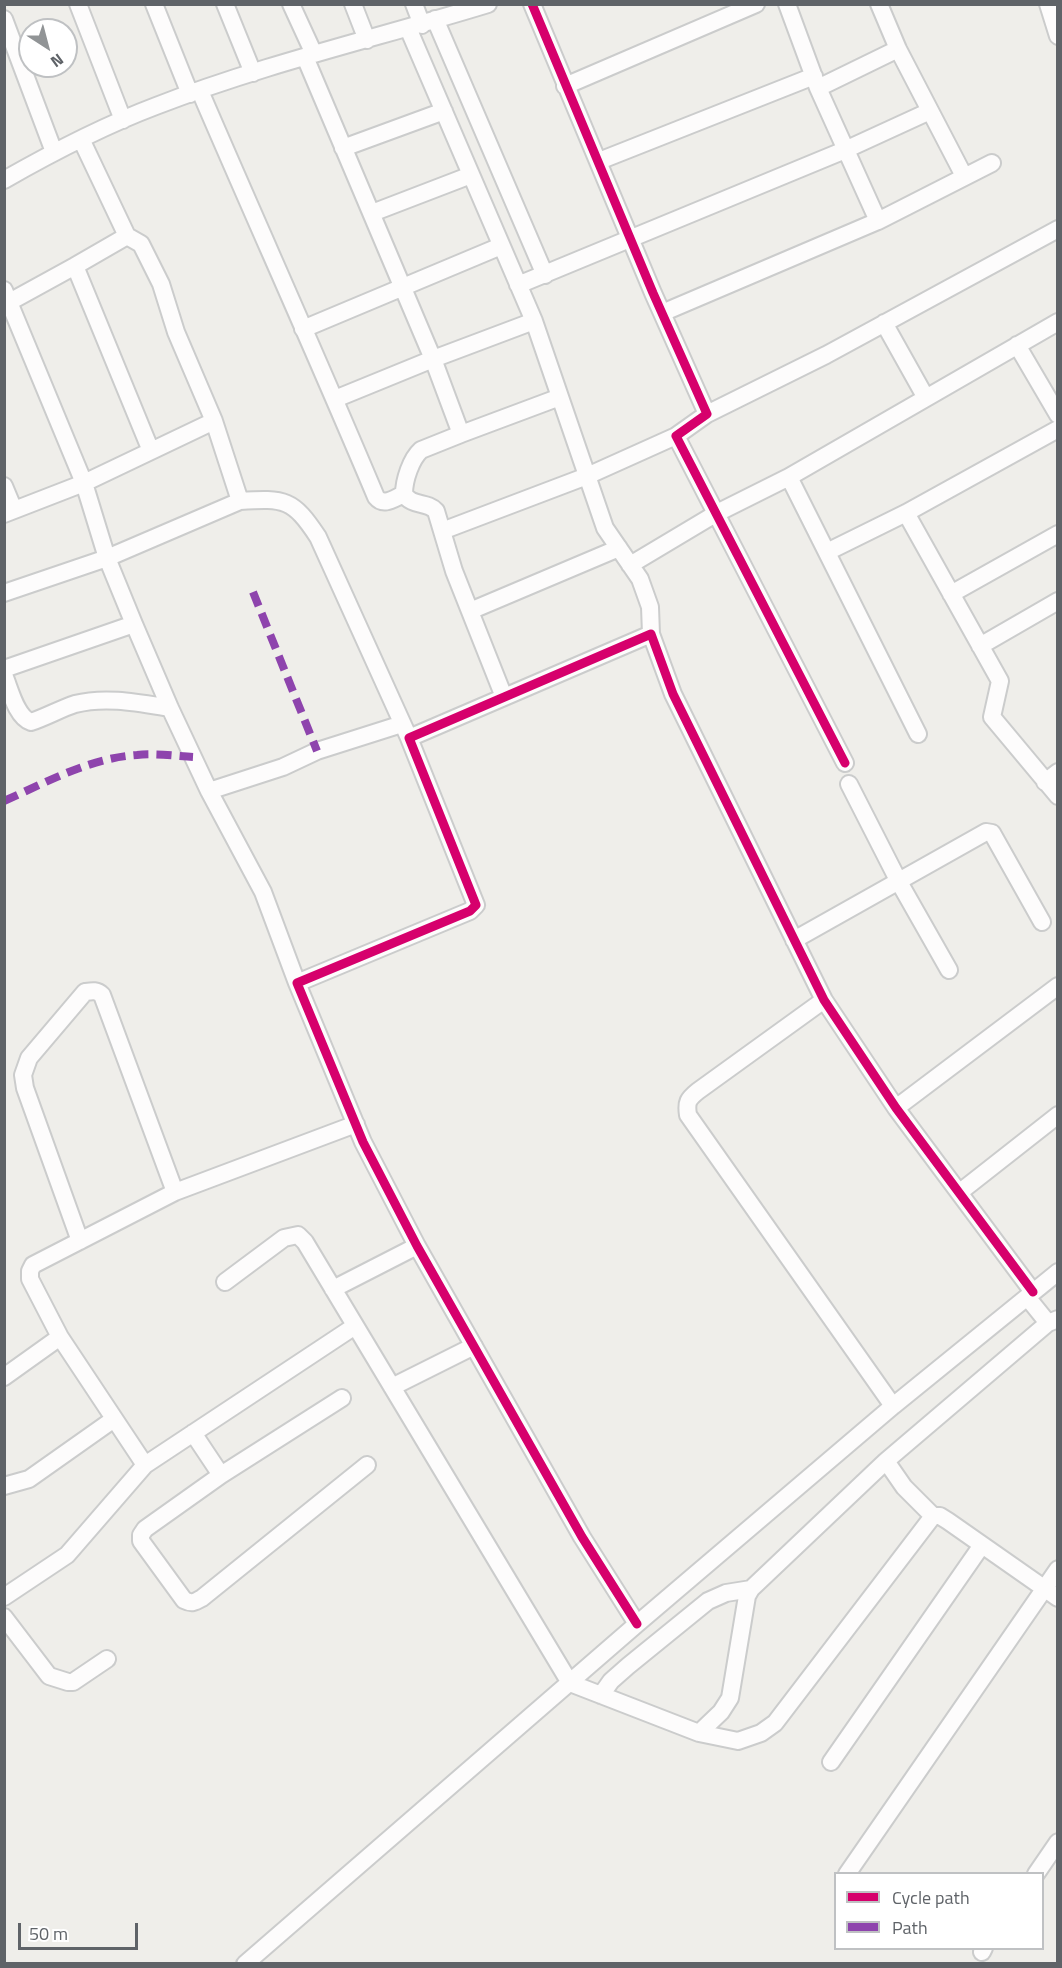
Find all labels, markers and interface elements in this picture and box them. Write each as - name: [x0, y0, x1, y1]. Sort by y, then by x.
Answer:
- north arrow: [18, 18, 78, 78]
- text: N: [46, 48, 69, 74]
- legend: [834, 1872, 1044, 1950]
- text: Cycle path: [892, 1884, 970, 1911]
- scale bar: [21, 1911, 141, 1949]
- text: Path: [892, 1914, 928, 1941]
- text: 50 m: [29, 1920, 68, 1947]

